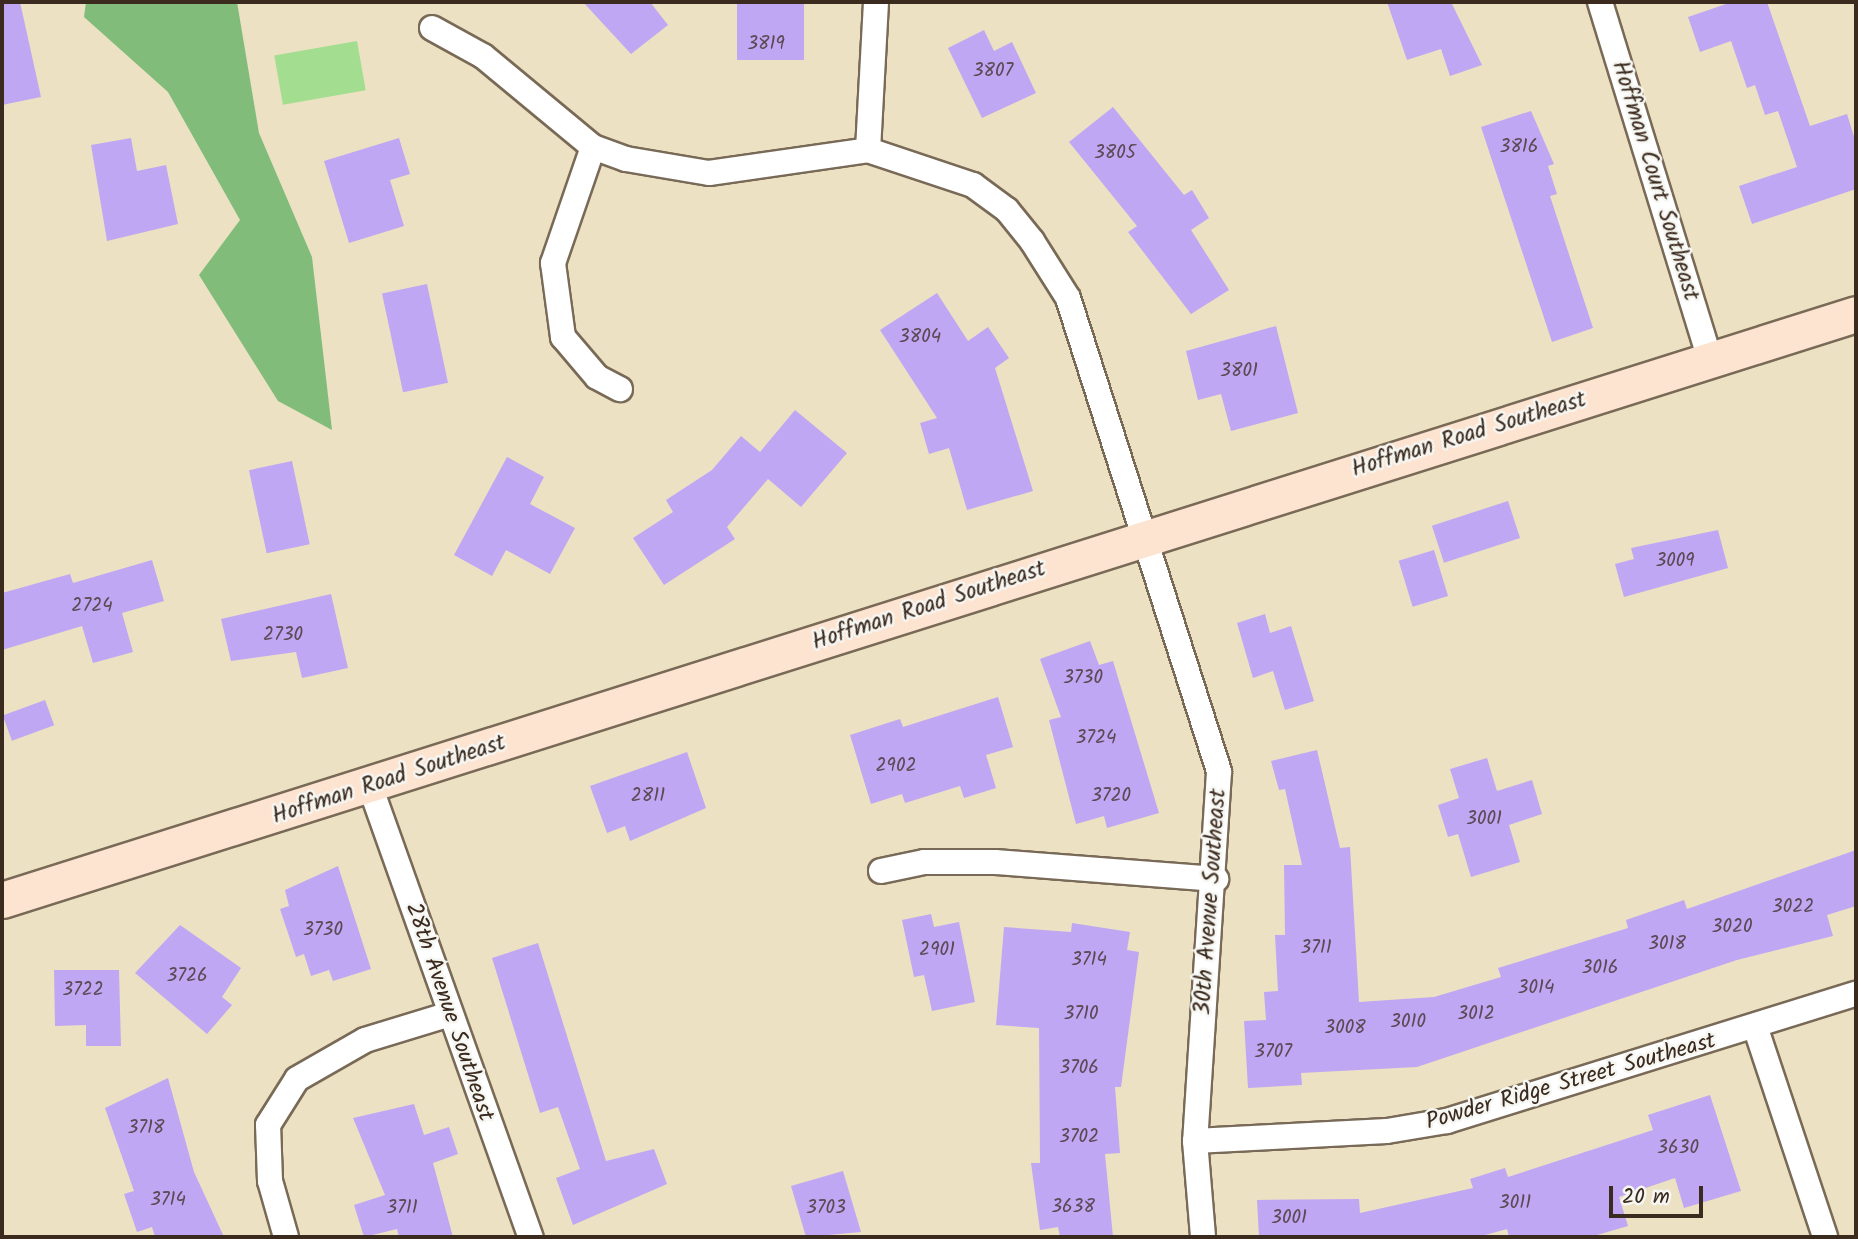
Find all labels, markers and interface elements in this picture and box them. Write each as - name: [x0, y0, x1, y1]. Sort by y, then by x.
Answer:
- house number: 3819: [747, 34, 785, 56]
- street label: Hoffman Court Southeast: [1605, 58, 1705, 304]
- house number: 3807: [973, 61, 1013, 83]
- house number: 3816: [1500, 137, 1538, 159]
- house number: 3805: [1094, 143, 1136, 165]
- house number: 3804: [899, 327, 941, 349]
- house number: 3801: [1220, 361, 1258, 383]
- street label: Hoffman Road Southeast: [1348, 386, 1590, 484]
- house number: 3009: [1655, 551, 1695, 573]
- street label: Hoffman Road Southeast: [809, 555, 1049, 657]
- house number: 2724: [71, 596, 113, 618]
- house number: 2730: [263, 625, 303, 647]
- house number: 3730: [1063, 668, 1103, 690]
- house number: 3724: [1075, 728, 1117, 750]
- street label: Hoffman Road Southeast: [269, 729, 509, 831]
- house number: 2902: [876, 756, 916, 778]
- house number: 2811: [631, 786, 665, 808]
- house number: 3720: [1091, 786, 1131, 808]
- street label: 30th Avenue Southeast: [1189, 788, 1233, 1016]
- house number: 3001: [1466, 809, 1502, 831]
- house number: 3022: [1772, 897, 1814, 919]
- street label: 28th Avenue Southeast: [399, 899, 499, 1125]
- house number: 3020: [1712, 917, 1752, 939]
- house number: 3730: [303, 920, 343, 942]
- house number: 3018: [1648, 934, 1686, 956]
- house number: 3711: [1300, 938, 1332, 960]
- house number: 2901: [919, 940, 955, 962]
- house number: 3714: [1071, 950, 1107, 972]
- house number: 3016: [1582, 958, 1618, 980]
- house number: 3726: [166, 966, 208, 988]
- house number: 3014: [1518, 978, 1554, 1000]
- house number: 3722: [62, 980, 104, 1002]
- house number: 3710: [1063, 1004, 1099, 1026]
- house number: 3012: [1457, 1004, 1495, 1026]
- house number: 3010: [1390, 1012, 1426, 1034]
- house number: 3008: [1324, 1018, 1366, 1040]
- street label: Powder Ridge Street Southeast: [1423, 1027, 1719, 1137]
- house number: 3707: [1254, 1042, 1292, 1064]
- house number: 3706: [1059, 1058, 1099, 1080]
- house number: 3718: [127, 1118, 165, 1140]
- house number: 3702: [1059, 1127, 1099, 1149]
- house number: 3630: [1657, 1138, 1699, 1160]
- scale bar: [1613, 1172, 1708, 1216]
- text: 20 m: [1622, 1181, 1670, 1214]
- house number: 3714: [150, 1190, 186, 1212]
- house number: 3011: [1499, 1193, 1531, 1215]
- house number: 3638: [1051, 1197, 1095, 1219]
- house number: 3711: [386, 1198, 418, 1220]
- house number: 3703: [806, 1198, 846, 1220]
- house number: 3001: [1271, 1208, 1307, 1230]

